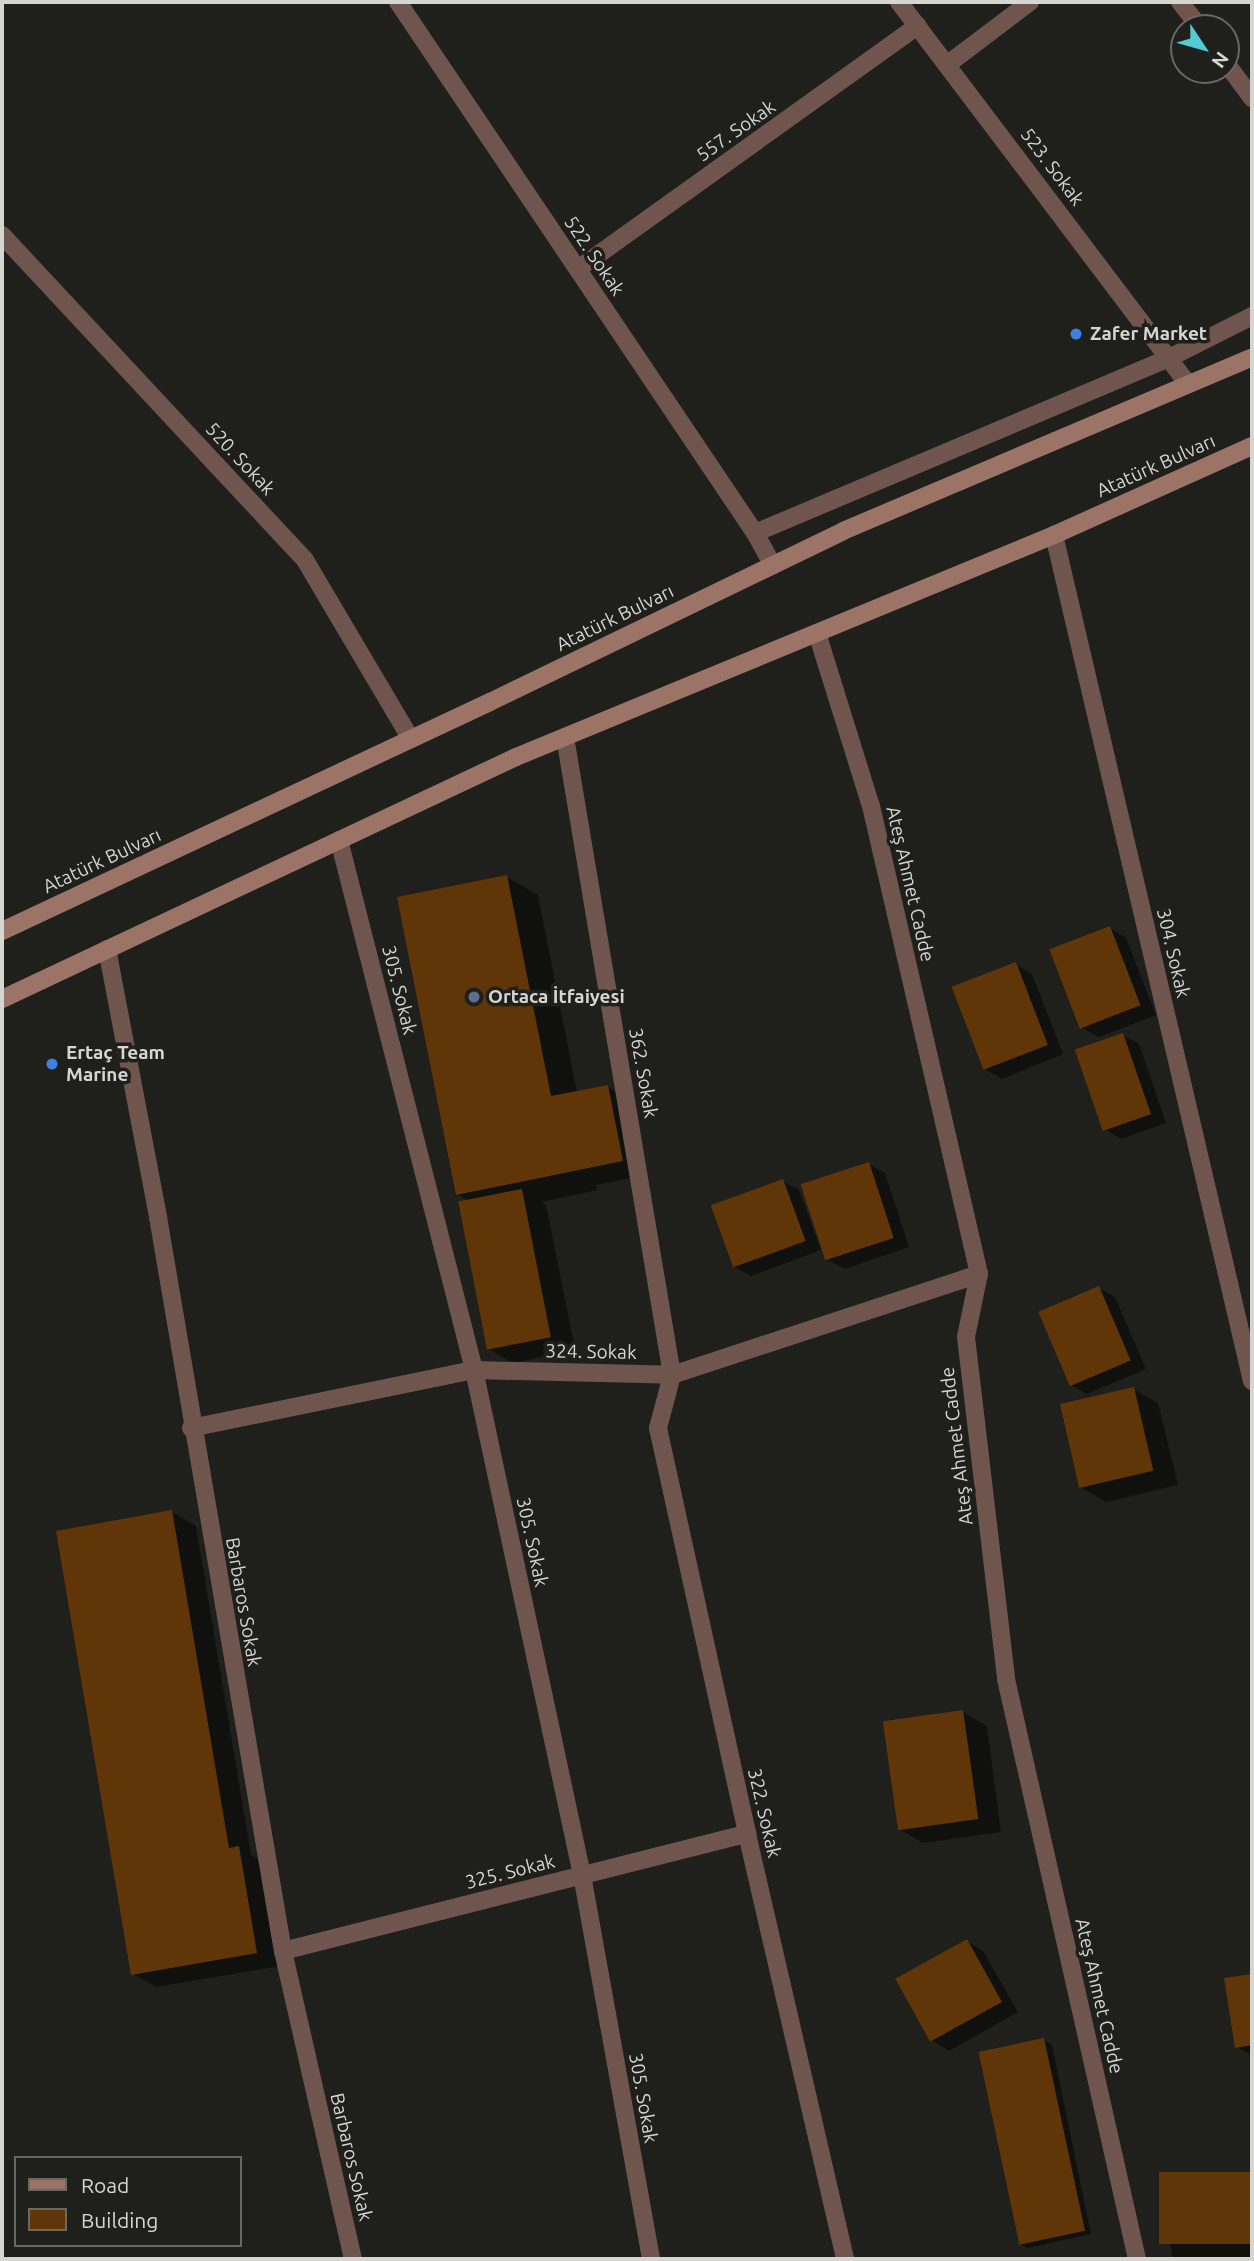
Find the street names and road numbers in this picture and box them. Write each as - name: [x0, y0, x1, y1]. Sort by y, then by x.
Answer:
- street label: 557. Sokak: [692, 96, 780, 166]
- street label: 523. Sokak: [1015, 124, 1089, 210]
- street label: 522. Sokak: [559, 212, 629, 300]
- street label: 520. Sokak: [201, 418, 279, 500]
- street label: Atatürk Bulvarı: [1093, 430, 1219, 502]
- street label: Atatürk Bulvarı: [553, 580, 677, 656]
- street label: Ateş Ahmet Cadde: [881, 804, 939, 964]
- street label: Atatürk Bulvarı: [39, 824, 165, 898]
- street label: 304. Sokak: [1152, 906, 1194, 1000]
- street label: 305. Sokak: [377, 943, 421, 1037]
- street label: 362. Sokak: [624, 1026, 662, 1120]
- street label: 324. Sokak: [545, 1340, 637, 1364]
- street label: Ateş Ahmet Cadde: [936, 1366, 978, 1526]
- street label: 305. Sokak: [511, 1495, 553, 1589]
- street label: Barbaros Sokak: [220, 1536, 266, 1668]
- street label: 322. Sokak: [743, 1766, 785, 1860]
- street label: 325. Sokak: [463, 1850, 557, 1894]
- street label: Ateş Ahmet Cadde: [1070, 1916, 1128, 2076]
- street label: 305. Sokak: [624, 2051, 662, 2145]
- street label: Barbaros Sokak: [325, 2091, 377, 2223]

